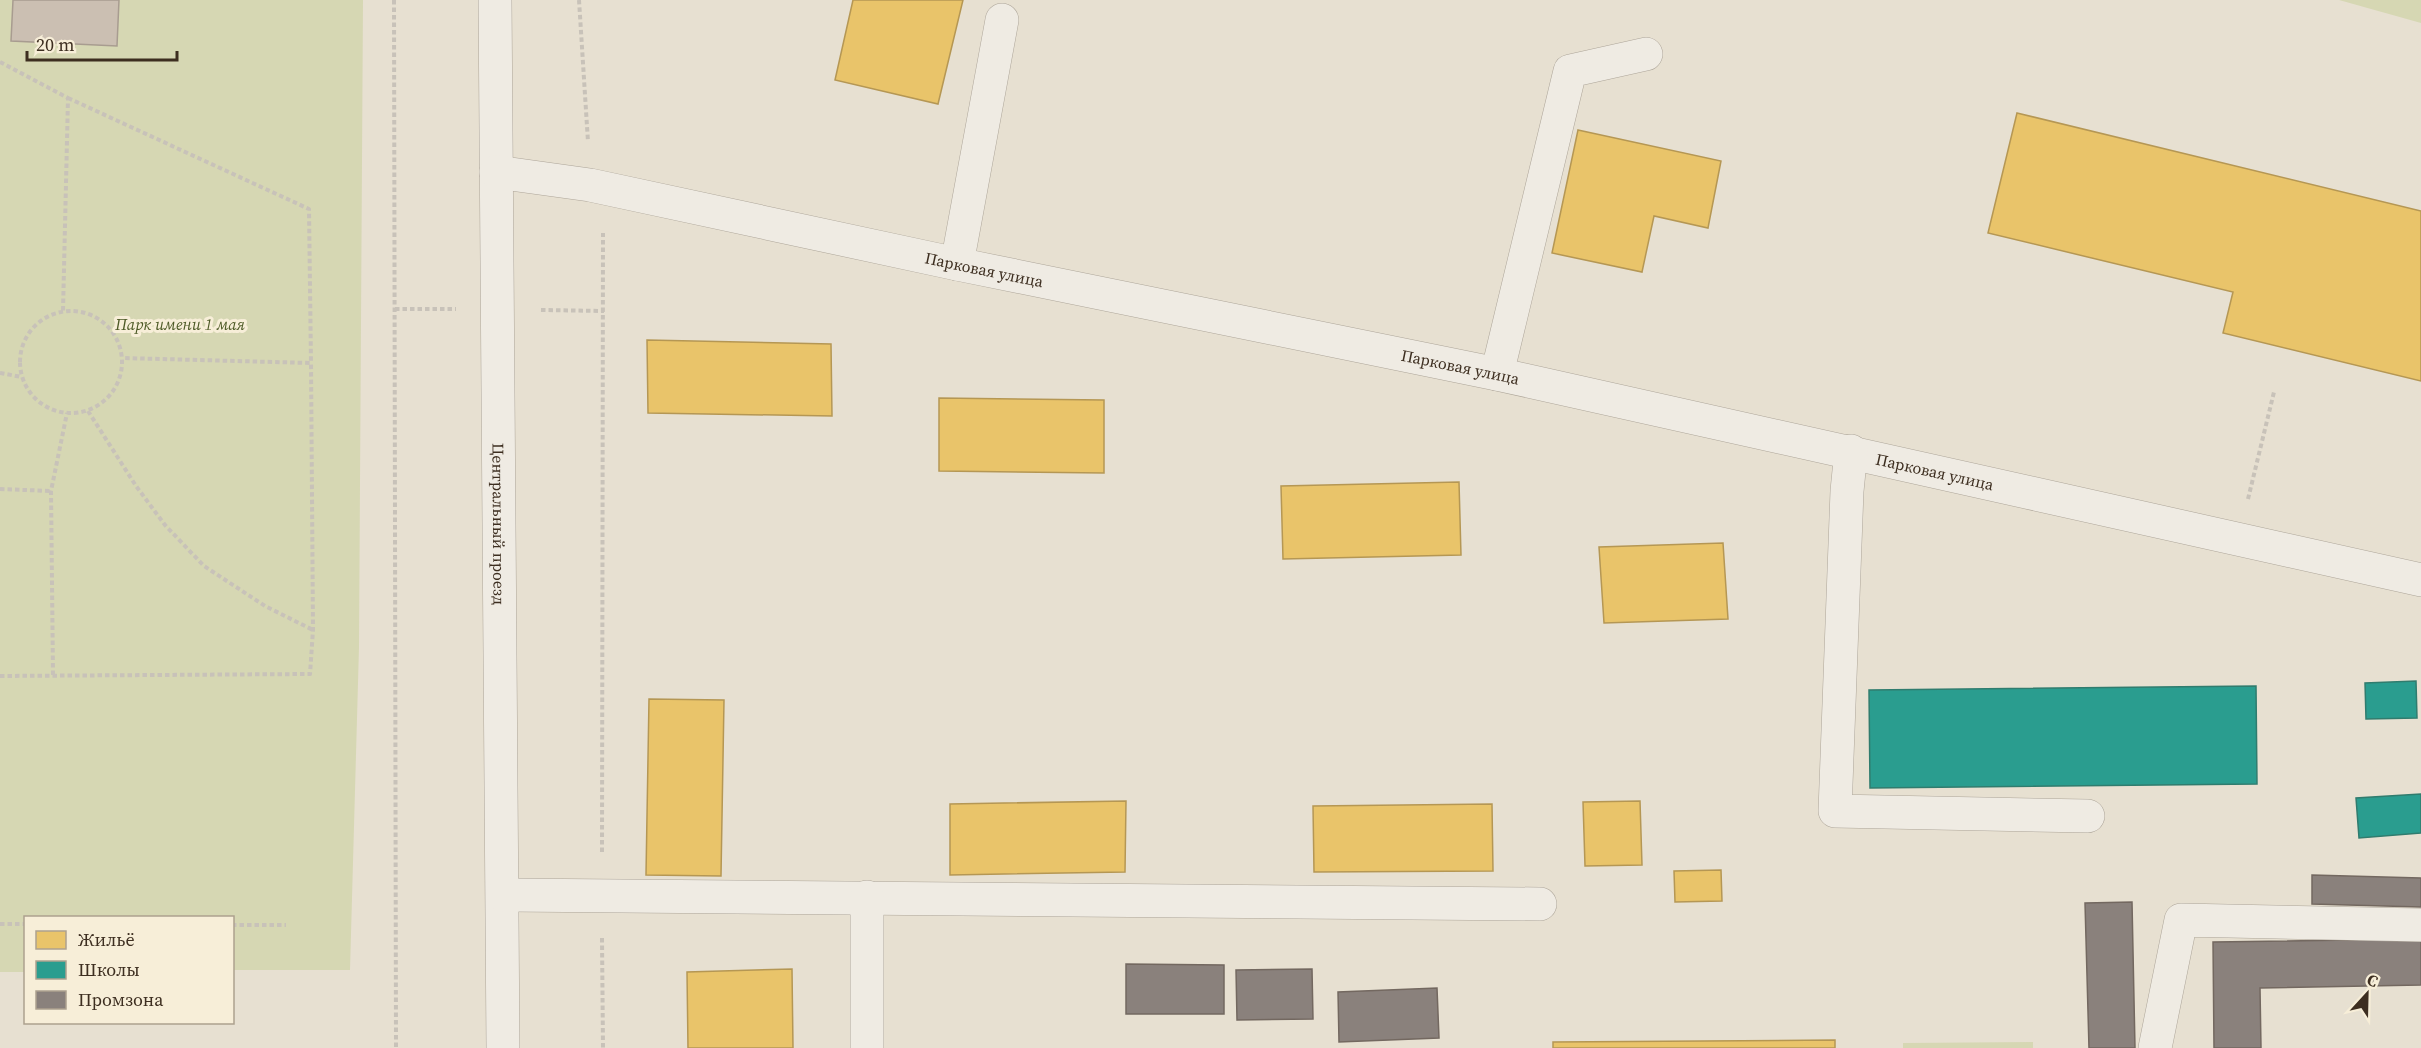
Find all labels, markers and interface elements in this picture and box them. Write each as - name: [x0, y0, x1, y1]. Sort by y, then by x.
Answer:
- scale bar: [27, 24, 177, 62]
- text: 20 m: [36, 32, 74, 57]
- street label: Парковая улица: [923, 246, 1046, 292]
- park label: Парк имени 1 мая: [114, 313, 245, 335]
- street label: Парковая улица: [1399, 344, 1522, 390]
- street label: Центральный проезд: [487, 443, 511, 605]
- street label: Парковая улица: [1874, 448, 1997, 496]
- legend: [24, 916, 234, 1024]
- text: Жильё: [78, 927, 135, 952]
- text: Школы: [78, 957, 140, 982]
- north arrow: [2337, 964, 2397, 1024]
- text: С: [2364, 968, 2381, 992]
- text: Промзона: [78, 987, 164, 1012]

